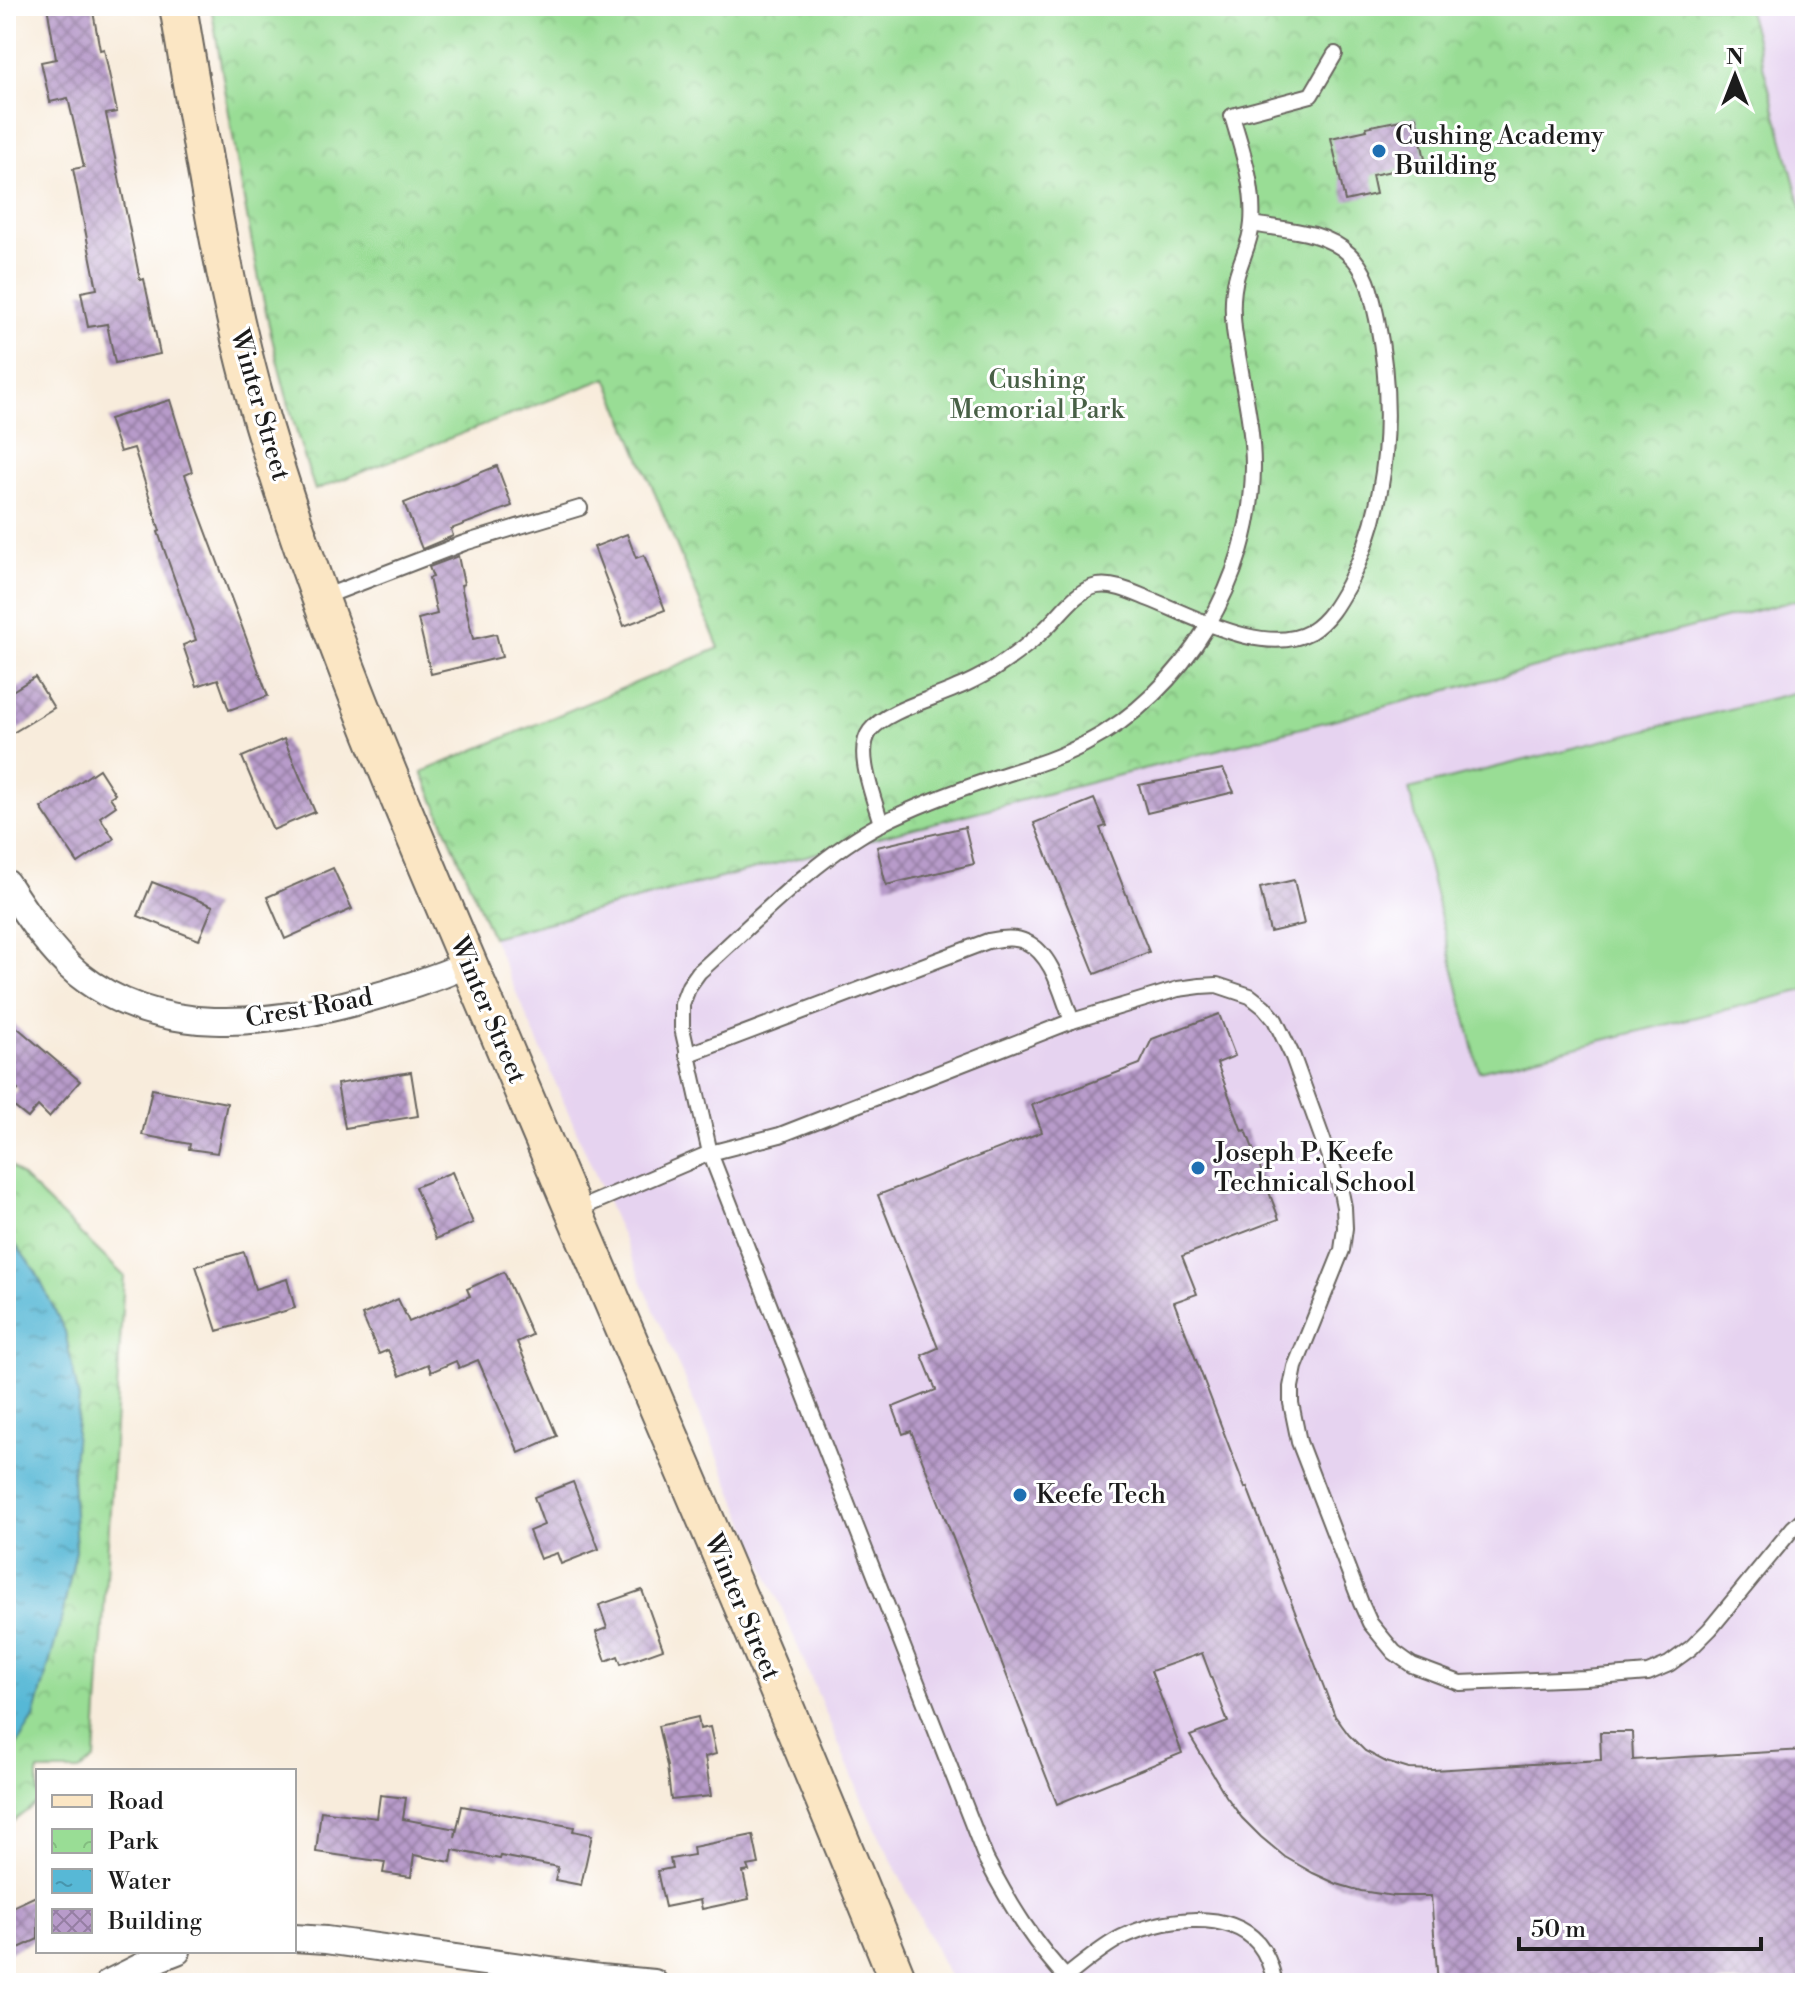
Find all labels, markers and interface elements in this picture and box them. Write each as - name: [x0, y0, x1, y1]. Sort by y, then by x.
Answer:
- north arrow: [1695, 36, 1775, 116]
- text: N: [1726, 44, 1744, 71]
- place label: Cushing Academy Building: [1394, 120, 1604, 182]
- marker: Cushing Academy Building: [1370, 142, 1388, 160]
- street label: Winter Street: [223, 325, 297, 484]
- park label: Cushing Memorial Park: [950, 364, 1125, 426]
- street label: Winter Street: [442, 931, 533, 1088]
- street label: Crest Road: [243, 981, 375, 1035]
- place label: Joseph P. Keefe Technical School: [1213, 1137, 1415, 1199]
- marker: Joseph P. Keefe Technical School: [1189, 1159, 1207, 1177]
- place label: Keefe Tech: [1036, 1479, 1166, 1511]
- marker: Keefe Tech: [1011, 1486, 1029, 1504]
- street label: Winter Street: [696, 1528, 787, 1685]
- legend: [36, 1769, 296, 1953]
- text: Road: [108, 1787, 164, 1817]
- text: Park: [108, 1827, 159, 1857]
- text: Water: [107, 1867, 171, 1897]
- scale bar: [1519, 1901, 1761, 1951]
- text: Building: [107, 1907, 202, 1937]
- text: 50 m: [1531, 1915, 1586, 1945]

